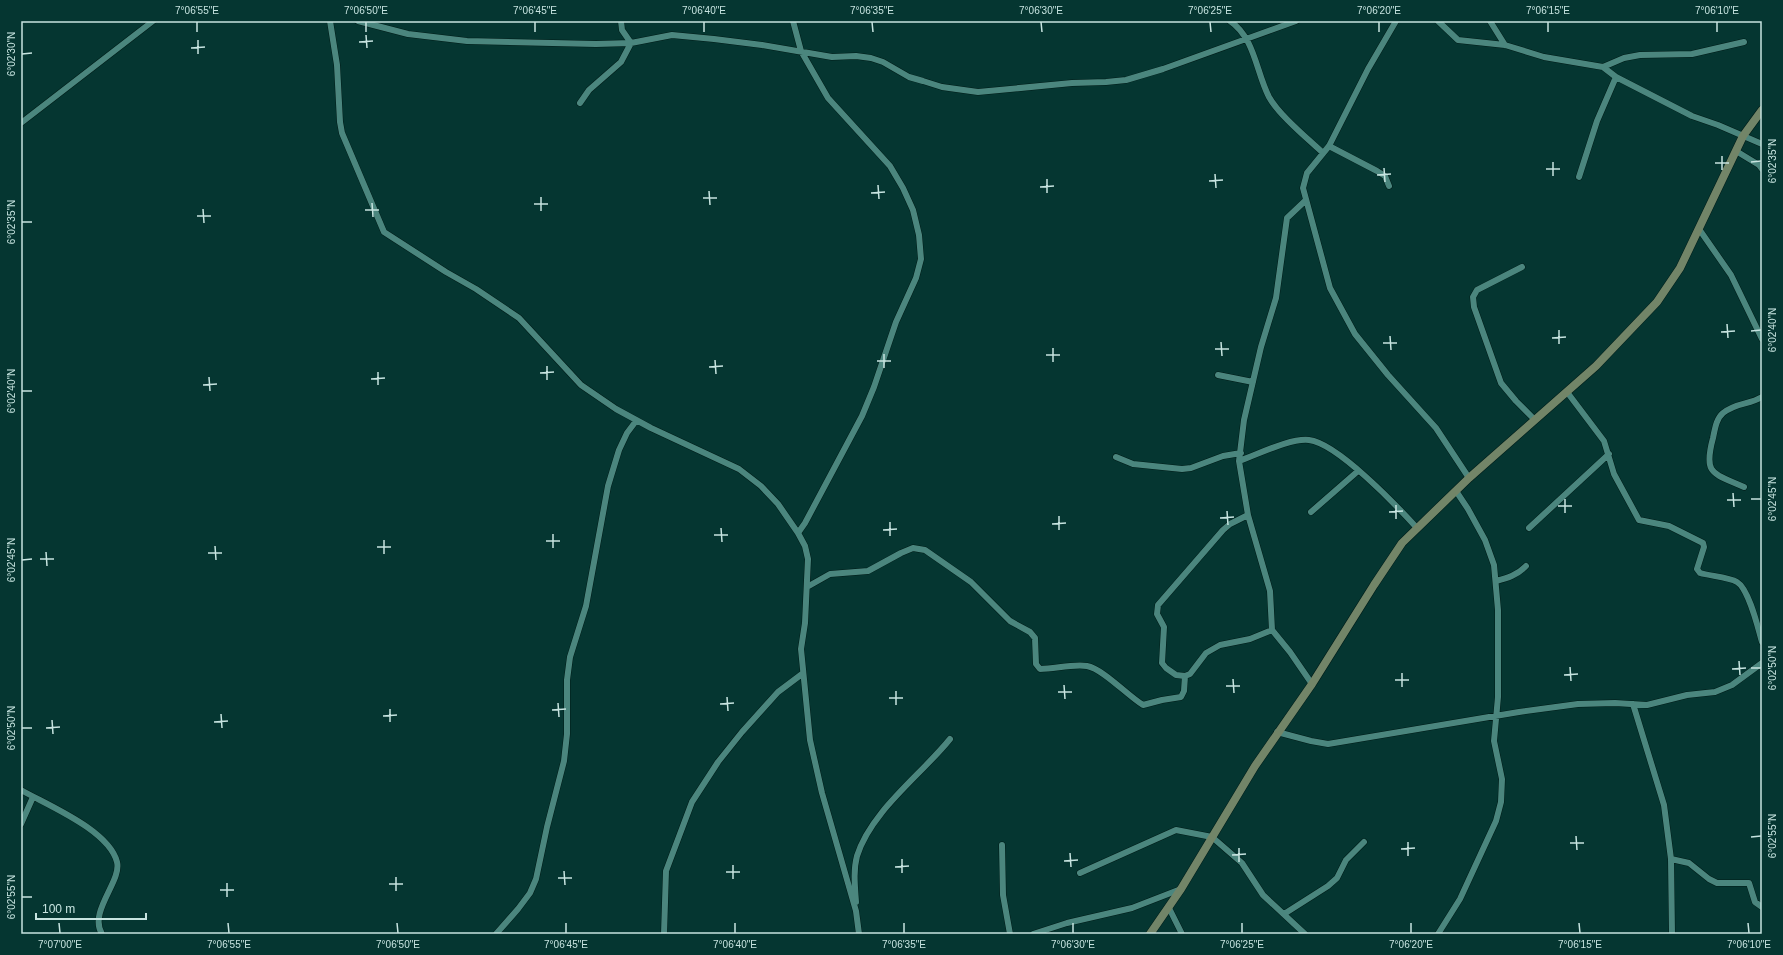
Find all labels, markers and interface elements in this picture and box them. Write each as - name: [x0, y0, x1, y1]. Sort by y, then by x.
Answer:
- text: 7°06'55"E: [175, 5, 219, 16]
- text: 7°06'50"E: [344, 5, 388, 16]
- text: 7°06'45"E: [513, 5, 557, 16]
- text: 7°06'40"E: [682, 5, 726, 16]
- text: 7°06'35"E: [850, 5, 894, 16]
- text: 7°06'30"E: [1019, 5, 1063, 16]
- text: 7°06'25"E: [1188, 5, 1232, 16]
- text: 7°06'20"E: [1357, 5, 1401, 16]
- text: 7°06'15"E: [1526, 5, 1570, 16]
- text: 7°06'10"E: [1695, 5, 1739, 16]
- text: 6°02'30"N: [6, 32, 17, 76]
- text: 6°02'35"N: [1767, 139, 1778, 183]
- text: 6°02'35"N: [6, 200, 17, 244]
- text: 6°02'40"N: [1767, 308, 1778, 352]
- text: 6°02'40"N: [6, 369, 17, 413]
- text: 6°02'45"N: [1767, 477, 1778, 521]
- text: 6°02'45"N: [6, 538, 17, 582]
- text: 6°02'50"N: [1767, 646, 1778, 690]
- text: 6°02'50"N: [6, 706, 17, 750]
- text: 6°02'55"N: [1767, 814, 1778, 858]
- text: 6°02'55"N: [6, 875, 17, 919]
- scale bar: [36, 895, 146, 921]
- text: 100 m: [42, 902, 75, 916]
- text: 7°07'00"E: [38, 939, 82, 950]
- text: 7°06'55"E: [207, 939, 251, 950]
- text: 7°06'50"E: [376, 939, 420, 950]
- text: 7°06'45"E: [544, 939, 588, 950]
- text: 7°06'40"E: [713, 939, 757, 950]
- text: 7°06'35"E: [882, 939, 926, 950]
- text: 7°06'30"E: [1051, 939, 1095, 950]
- text: 7°06'25"E: [1220, 939, 1264, 950]
- text: 7°06'20"E: [1389, 939, 1433, 950]
- text: 7°06'15"E: [1558, 939, 1602, 950]
- text: 7°06'10"E: [1727, 939, 1771, 950]

